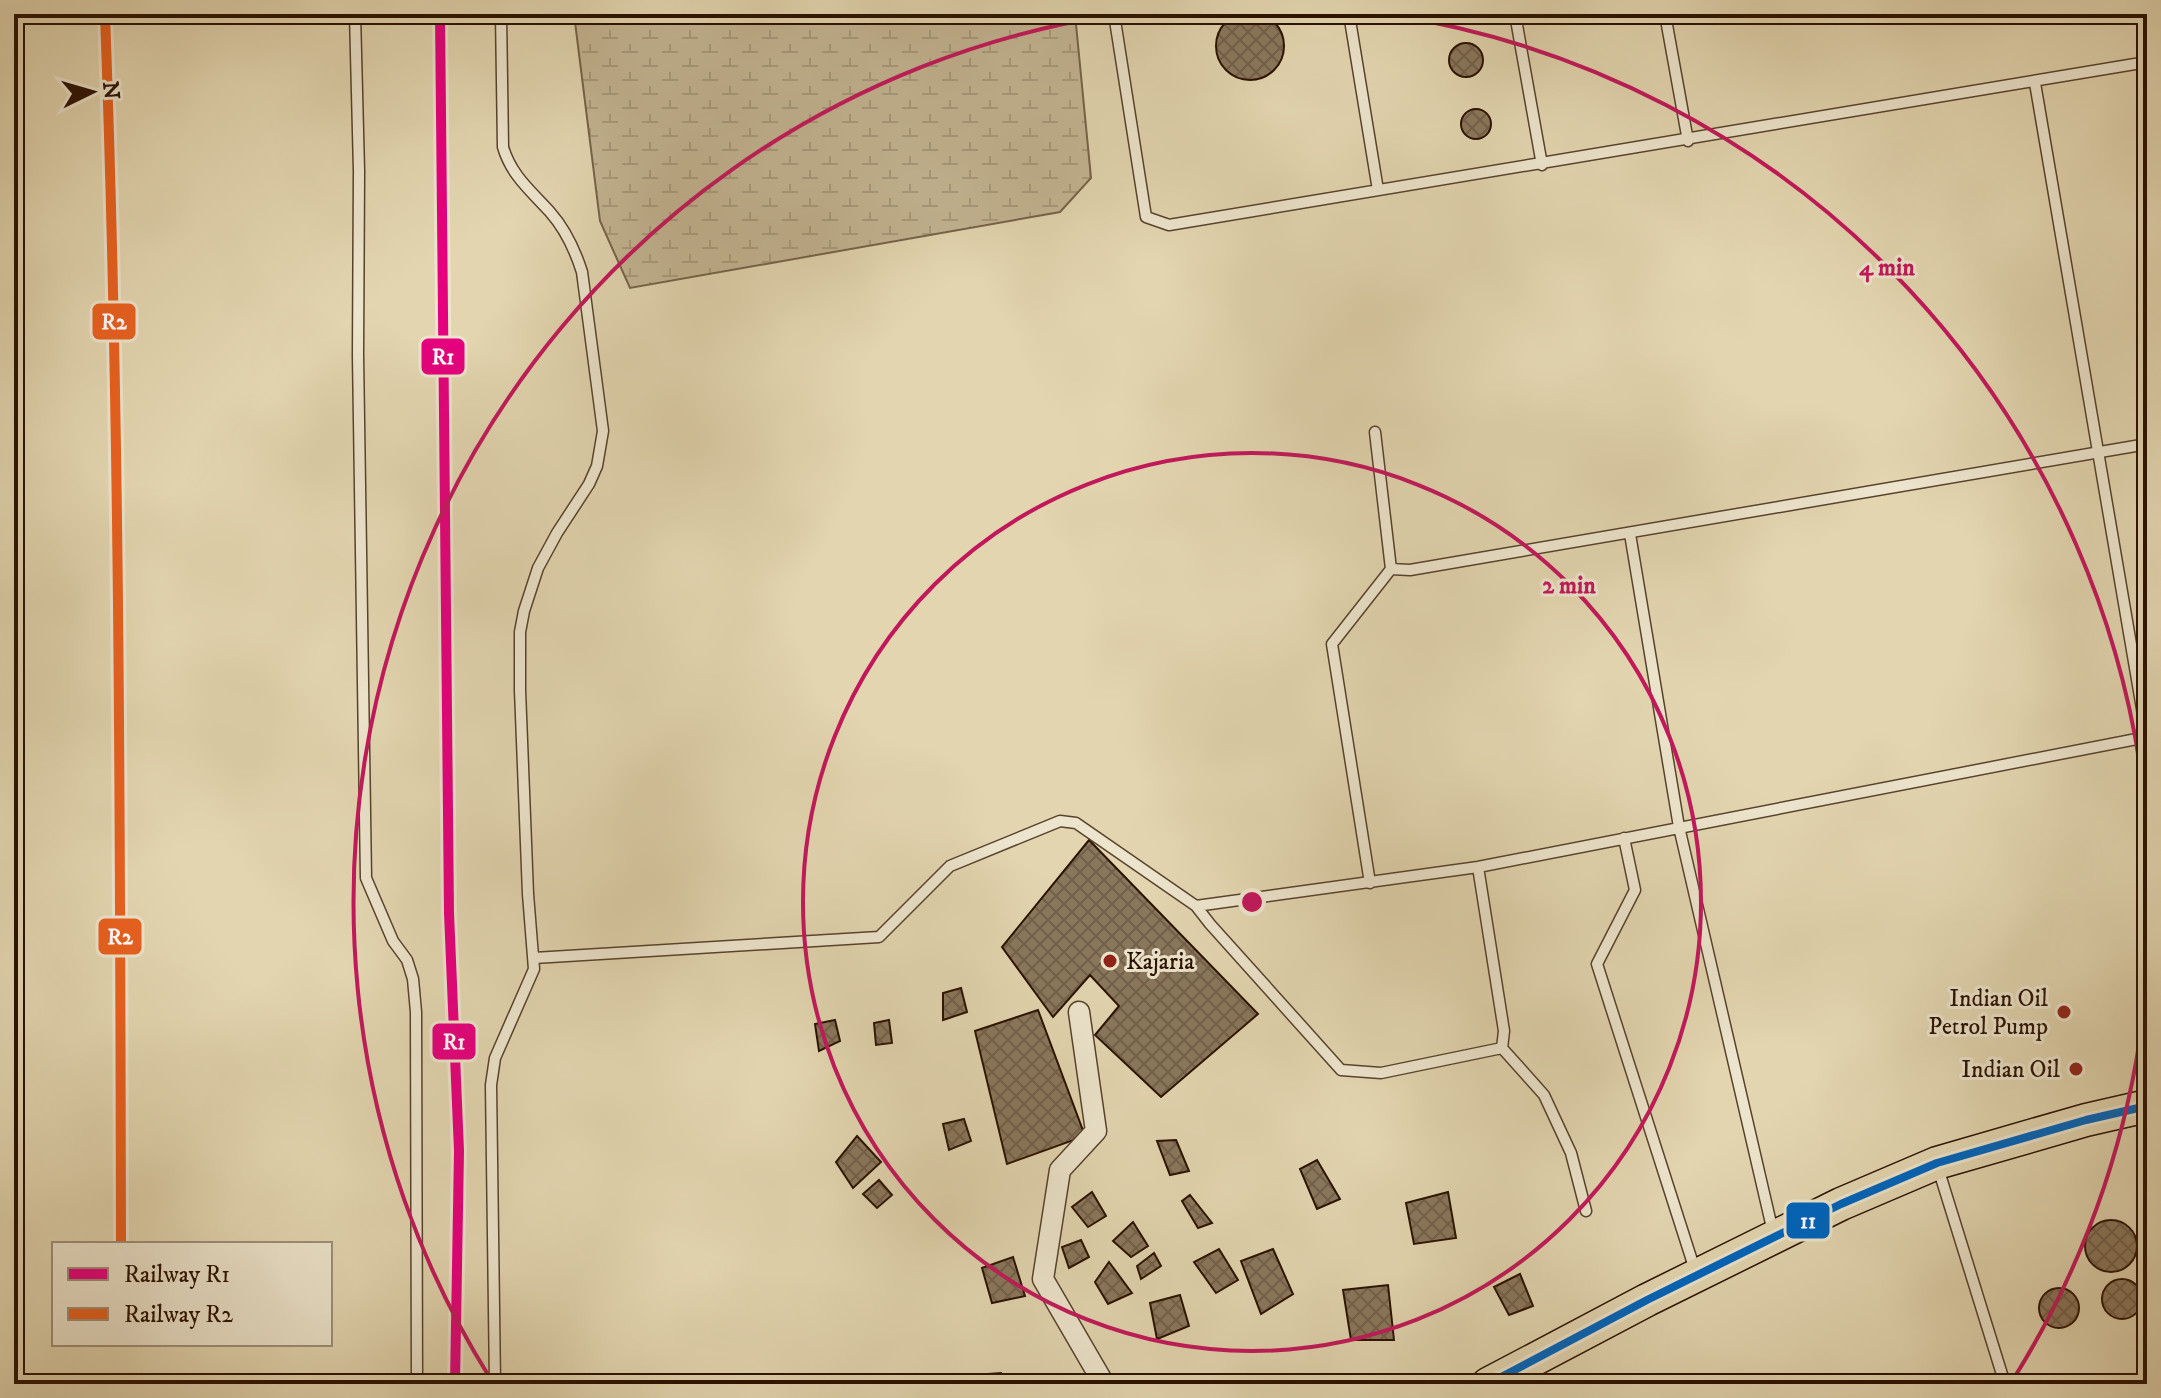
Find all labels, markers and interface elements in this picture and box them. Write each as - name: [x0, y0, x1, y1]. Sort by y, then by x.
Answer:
- north arrow: [52, 52, 132, 132]
- text: N: [96, 80, 125, 101]
- text: 4 min: [1859, 253, 1915, 283]
- line badge: R2: [91, 302, 137, 341]
- text: R2: [101, 309, 128, 336]
- line badge: R1: [420, 337, 466, 376]
- text: R1: [432, 344, 454, 371]
- text: 2 min: [1542, 571, 1596, 601]
- centre of rings: [1238, 888, 1266, 916]
- line badge: R2: [97, 917, 143, 956]
- text: R2: [107, 924, 134, 951]
- place label: Kajaria: [1126, 947, 1195, 977]
- marker: Kajaria: [1101, 952, 1119, 970]
- place label: Indian Oil Petrol Pump: [1928, 984, 2049, 1042]
- marker: Indian Oil Petrol Pump: [2055, 1003, 2073, 1021]
- line badge: R1: [431, 1022, 477, 1061]
- text: R1: [443, 1029, 465, 1056]
- place label: Indian Oil: [1961, 1055, 2061, 1085]
- marker: Indian Oil: [2067, 1060, 2085, 1078]
- line badge: 11: [1785, 1201, 1831, 1240]
- text: 11: [1800, 1208, 1816, 1235]
- legend: [52, 1242, 332, 1346]
- text: Railway R1: [124, 1260, 230, 1290]
- text: Railway R2: [124, 1300, 233, 1330]

